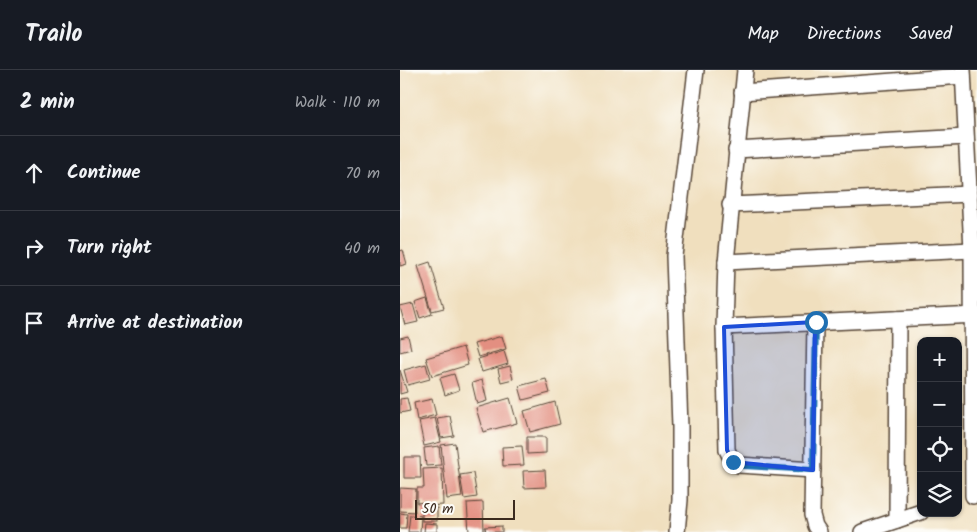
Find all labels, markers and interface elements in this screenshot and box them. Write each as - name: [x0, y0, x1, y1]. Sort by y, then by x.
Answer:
- text: Trailo: [25, 15, 83, 54]
- text: Map: [747, 20, 779, 49]
- text: Directions: [807, 20, 881, 49]
- text: Saved: [909, 20, 952, 49]
- text: 2 min: [20, 86, 75, 119]
- text: Walk · 110 m: [295, 90, 380, 115]
- text: Continue: [67, 158, 140, 188]
- icon: ahead: [20, 159, 48, 187]
- text: 70 m: [345, 161, 380, 186]
- text: Turn right: [67, 233, 152, 263]
- icon: right: [20, 234, 48, 262]
- text: 40 m: [344, 236, 380, 261]
- text: Arrive at destination: [67, 308, 243, 338]
- icon: arrive: [20, 309, 48, 337]
- route start: [805, 311, 828, 334]
- map controls: [917, 337, 962, 517]
- button: +: [917, 337, 962, 382]
- button: −: [917, 382, 962, 427]
- button: locate: [917, 427, 962, 472]
- route end: [722, 451, 745, 474]
- button: layers: [917, 472, 962, 517]
- scale bar: [415, 497, 515, 520]
- text: 50 m: [422, 498, 453, 520]

